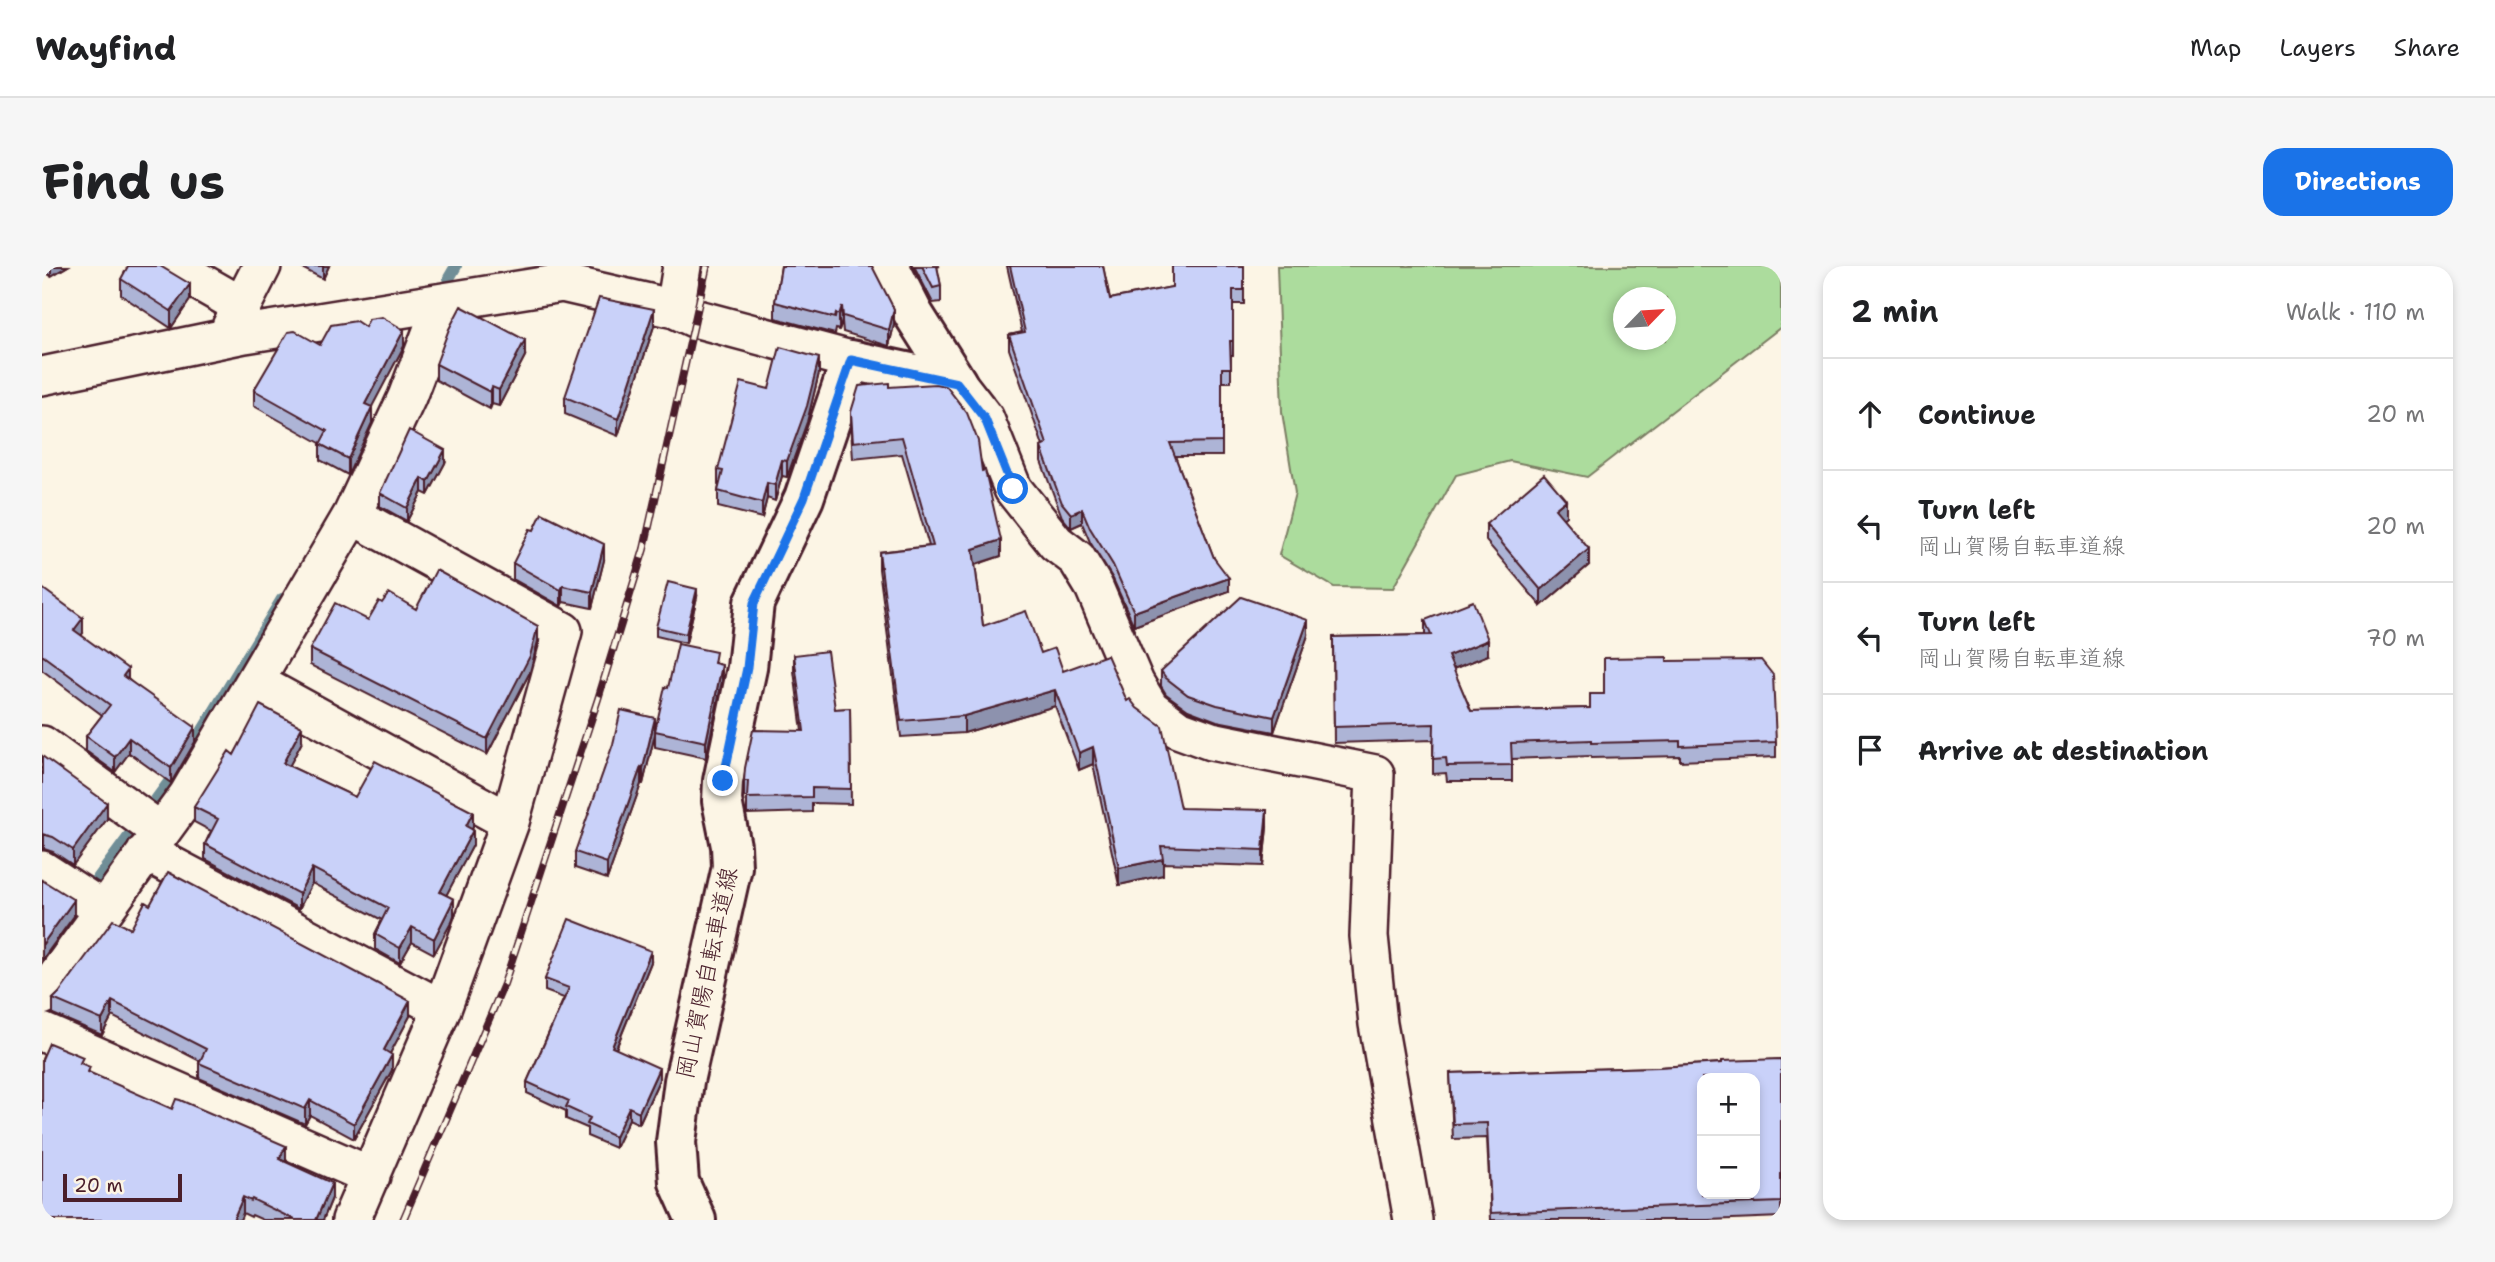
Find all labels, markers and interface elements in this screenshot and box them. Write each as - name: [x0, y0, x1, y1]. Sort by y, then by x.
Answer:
- text: Wayfind: [35, 26, 176, 71]
- text: Map: [2190, 32, 2241, 64]
- text: Layers: [2279, 32, 2356, 64]
- text: Share: [2394, 32, 2460, 64]
- button: Directions: [2263, 148, 2453, 216]
- text: Find us: [42, 149, 225, 215]
- north arrow: [1613, 287, 1676, 350]
- text: 2 min: [1851, 291, 1938, 332]
- text: Walk · 110 m: [2286, 297, 2425, 327]
- icon: ahead: [1851, 395, 1889, 433]
- text: Continue: [1918, 397, 2036, 432]
- text: 20 m: [2366, 399, 2425, 429]
- route start: [997, 473, 1028, 504]
- text: Turn left: [1918, 492, 2035, 527]
- icon: left: [1851, 507, 1889, 545]
- text: 20 m: [2366, 511, 2425, 541]
- text: 岡山賀陽自転車道線: [1918, 531, 2125, 561]
- text: Turn left: [1918, 604, 2035, 639]
- icon: left: [1851, 619, 1889, 657]
- text: 70 m: [2366, 623, 2425, 653]
- text: 岡山賀陽自転車道線: [1918, 643, 2125, 673]
- icon: arrive: [1851, 731, 1889, 769]
- text: Arrive at destination: [1918, 733, 2208, 768]
- route end: [707, 765, 738, 796]
- street label: 岡山賀陽自転車道線: [669, 864, 745, 1082]
- map controls: [1697, 1073, 1760, 1199]
- button: +: [1697, 1073, 1760, 1136]
- button: −: [1697, 1136, 1760, 1199]
- scale bar: [63, 1171, 182, 1203]
- text: 20 m: [74, 1173, 123, 1198]

